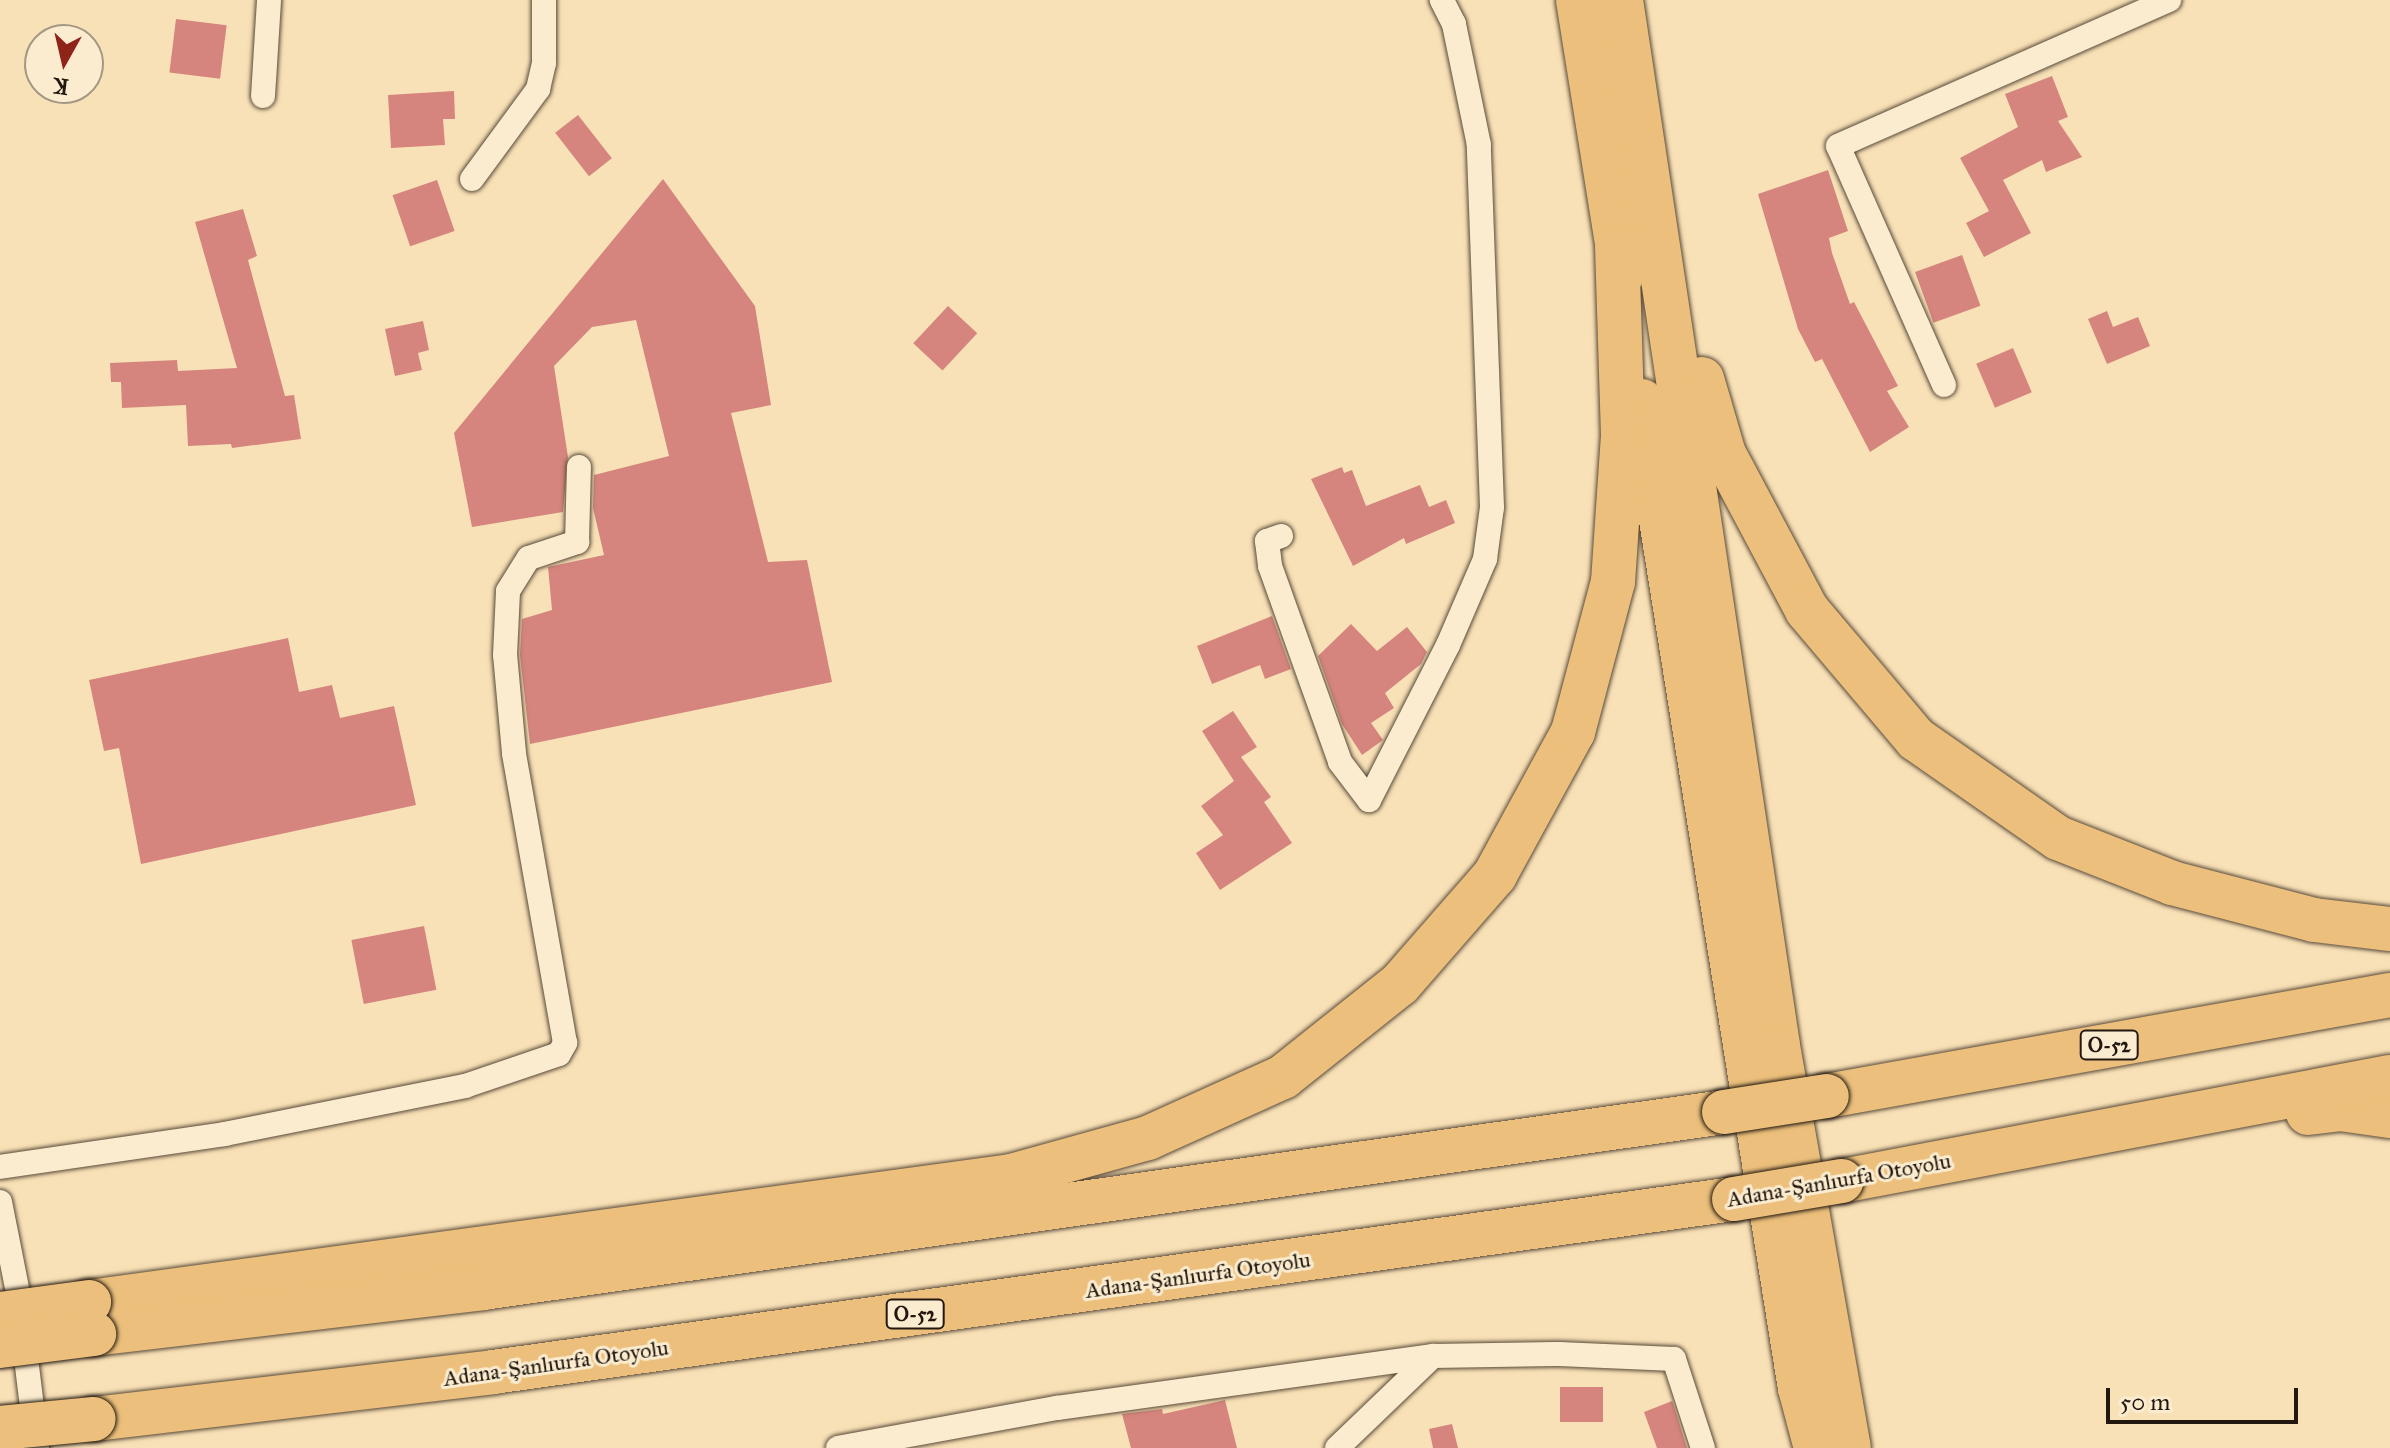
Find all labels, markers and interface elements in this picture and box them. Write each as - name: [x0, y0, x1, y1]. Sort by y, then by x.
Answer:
- north arrow: [24, 24, 104, 104]
- text: K: [51, 72, 70, 101]
- road number: O-52: [2079, 1029, 2139, 1061]
- street label: Adana-Şanlıurfa Otoyolu: [1725, 1147, 1953, 1213]
- street label: Adana-Şanlıurfa Otoyolu: [1084, 1246, 1312, 1304]
- road number: O-52: [885, 1298, 945, 1330]
- street label: Adana-Şanlıurfa Otoyolu: [442, 1334, 670, 1392]
- scale bar: [2110, 1372, 2302, 1422]
- text: 50 m: [2120, 1387, 2170, 1417]

